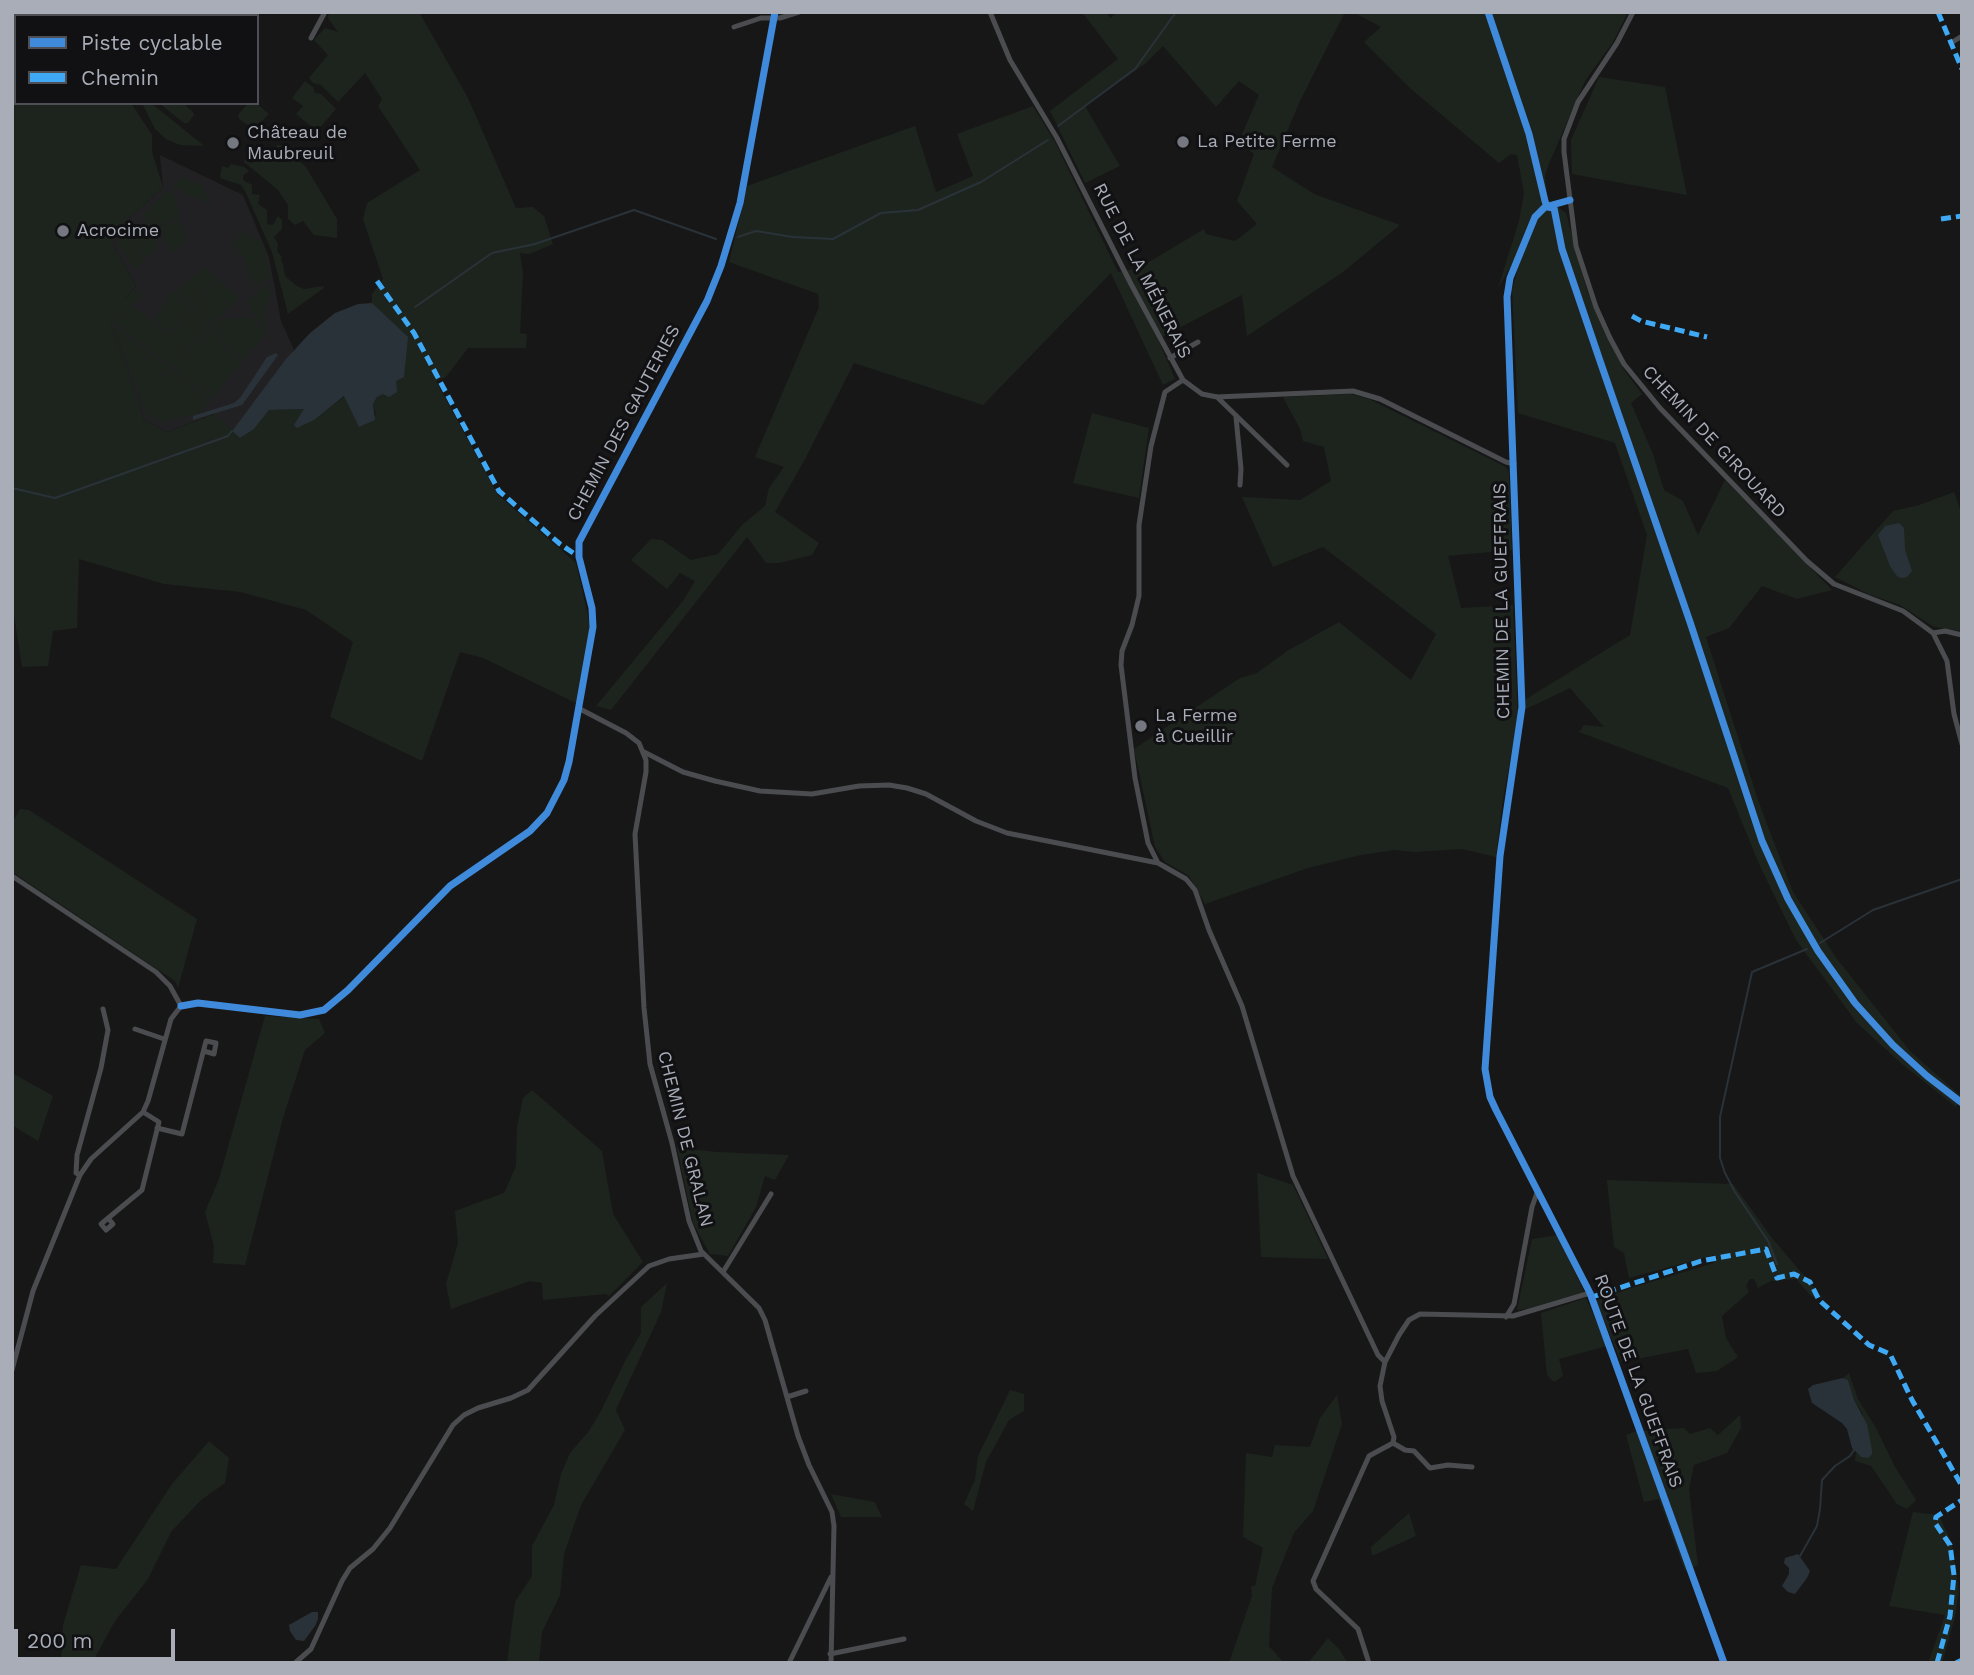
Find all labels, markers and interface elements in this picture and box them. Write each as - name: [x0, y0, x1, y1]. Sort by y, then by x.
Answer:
- legend: [14, 14, 259, 105]
- text: Piste cyclable: [81, 30, 223, 55]
- text: Chemin: [81, 65, 159, 90]
- place label: Château de Maubreuil: [247, 122, 347, 164]
- place label: La Petite Ferme: [1197, 131, 1337, 153]
- marker: La Petite Ferme: [1175, 134, 1191, 150]
- marker: Château de Maubreuil: [225, 135, 241, 151]
- street label: RUE DE LA MÉNERAIS: [1088, 180, 1196, 362]
- place label: Acrocime: [77, 220, 159, 242]
- marker: Acrocime: [55, 223, 71, 239]
- street label: CHEMIN DES GAUTERIES: [563, 321, 685, 525]
- street label: CHEMIN DE GIROUARD: [1638, 361, 1790, 523]
- street label: CHEMIN DE LA GUEFFRAIS: [1489, 483, 1515, 719]
- place label: La Ferme à Cueillir: [1155, 705, 1237, 748]
- marker: La Ferme à Cueillir: [1133, 718, 1149, 734]
- street label: CHEMIN DE GRALAN: [653, 1049, 717, 1229]
- street label: ROUTE DE LA GUEFFRAIS: [1589, 1271, 1687, 1491]
- scale bar: [18, 1616, 178, 1660]
- text: 200 m: [27, 1628, 93, 1653]

